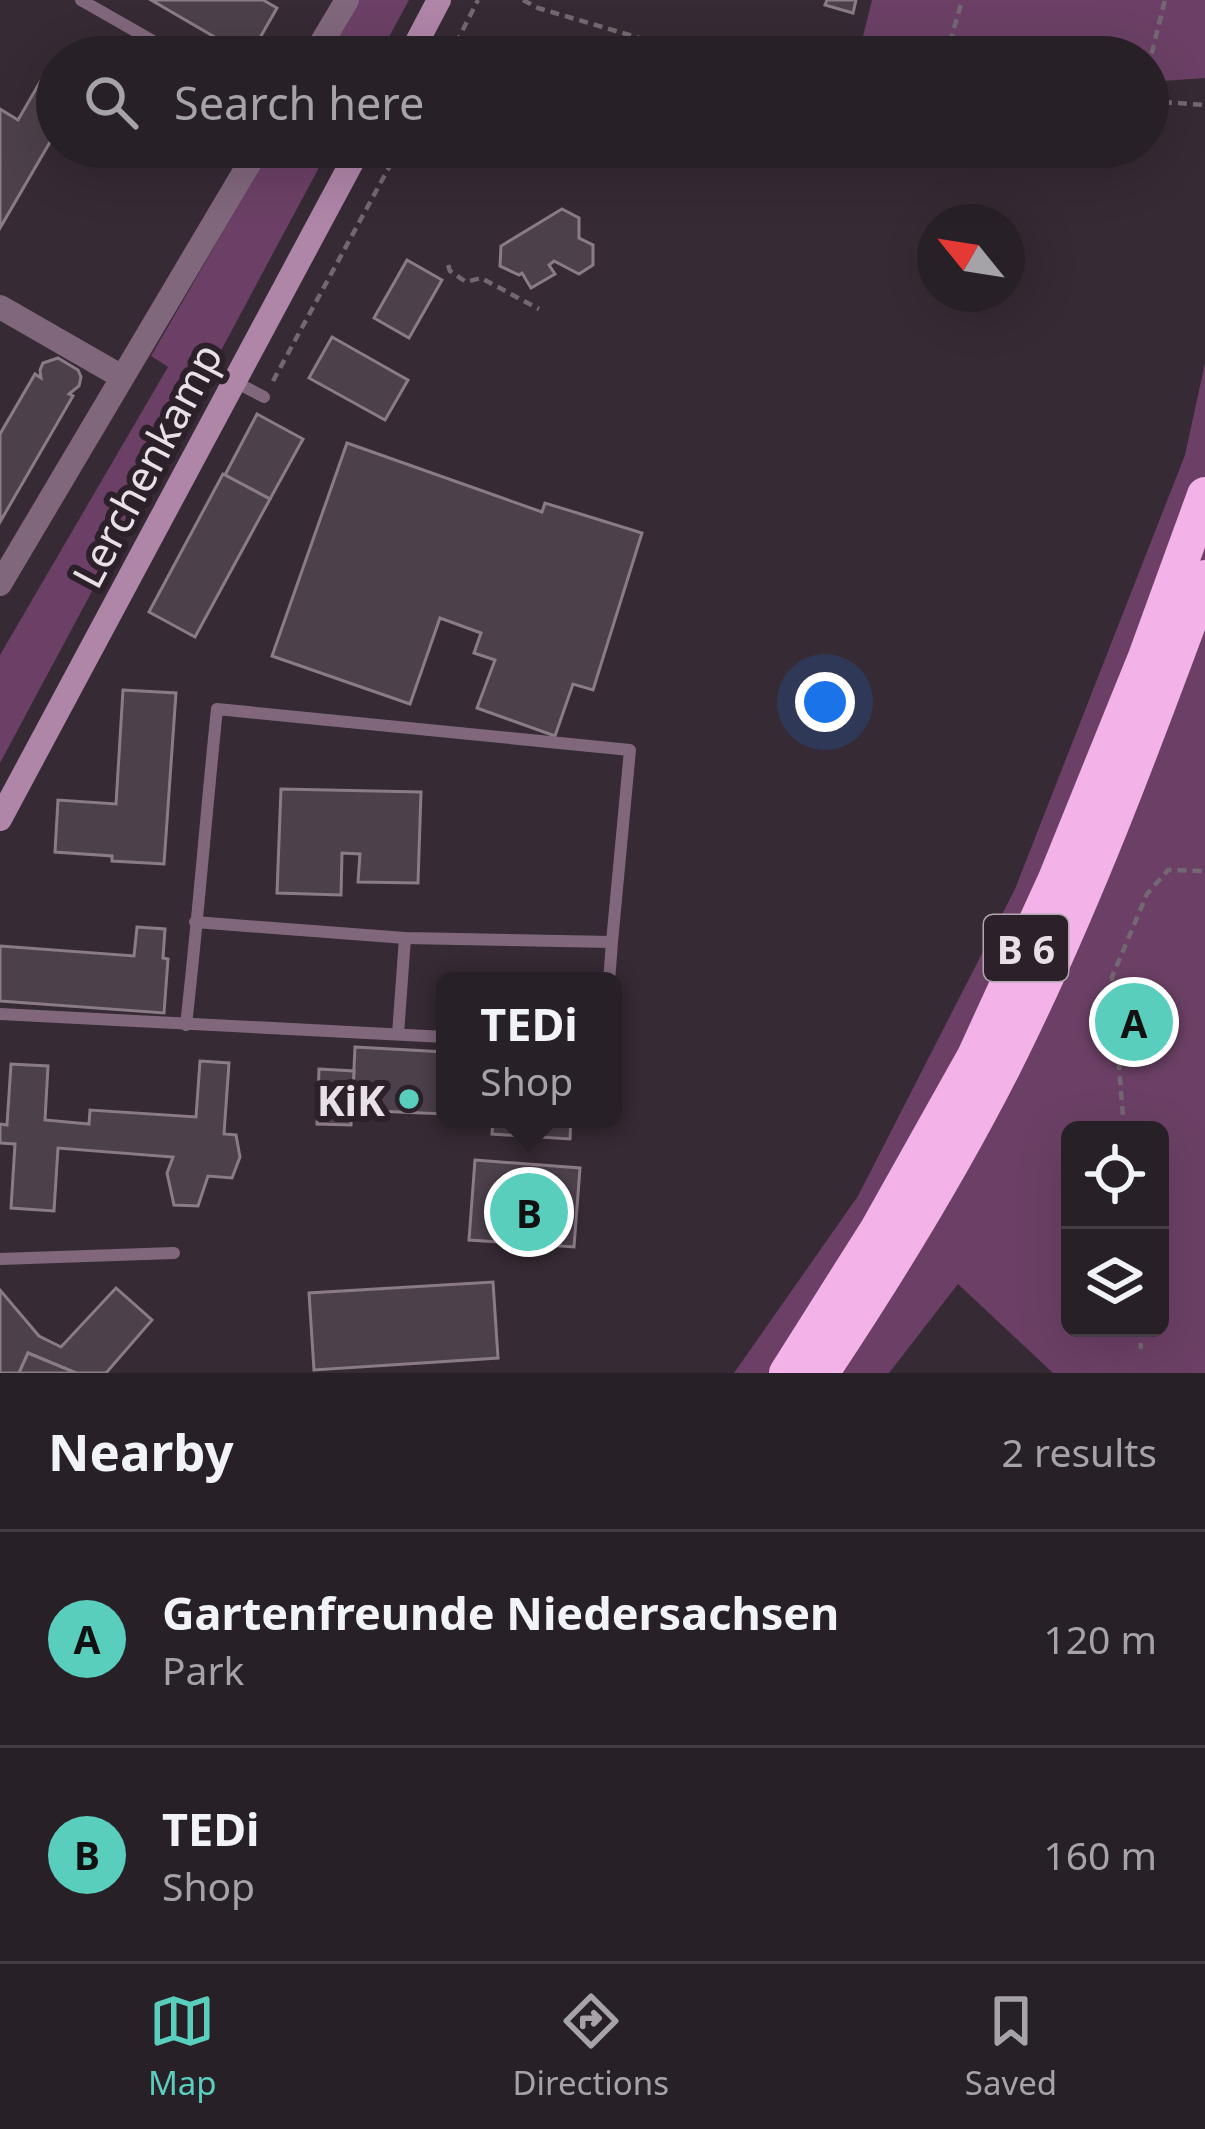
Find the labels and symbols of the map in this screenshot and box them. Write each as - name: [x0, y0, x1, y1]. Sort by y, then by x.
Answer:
- north arrow: [917, 204, 1025, 312]
- street label: Lerchenkamp: [58, 333, 234, 597]
- your location: [795, 672, 855, 732]
- road number: B 6: [984, 915, 1068, 981]
- pin: A: [1095, 977, 1173, 1067]
- place label: KiK: [317, 1071, 385, 1128]
- marker: KiK: [396, 1086, 422, 1112]
- pin: B: [490, 1167, 568, 1257]

